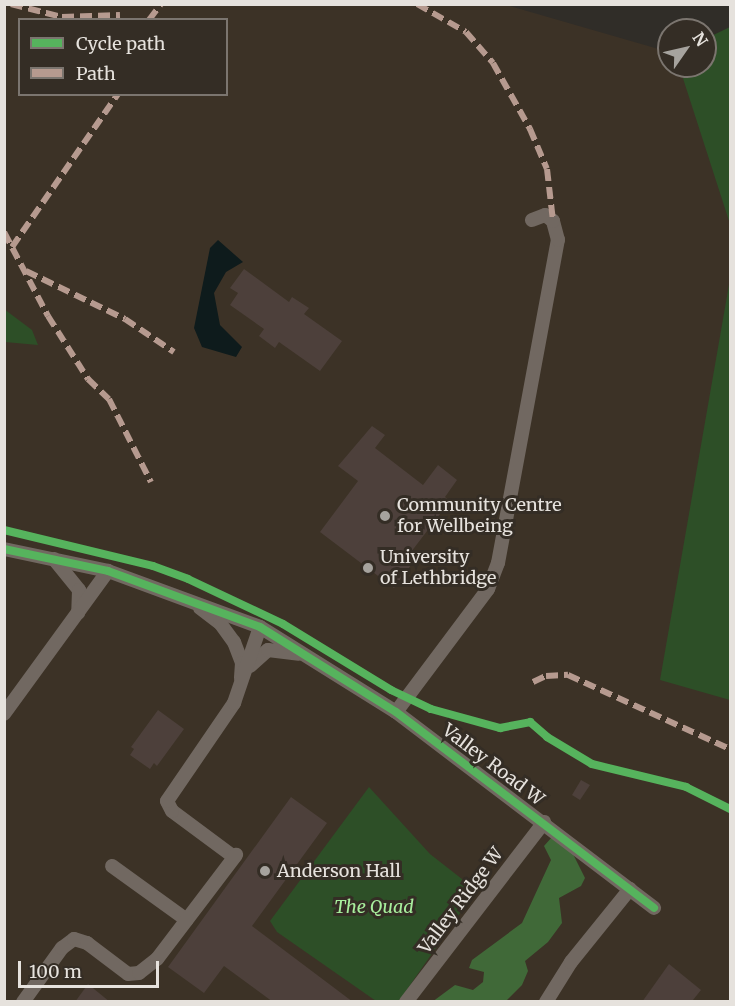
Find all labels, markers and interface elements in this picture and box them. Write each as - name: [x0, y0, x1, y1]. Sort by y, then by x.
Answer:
- legend: [18, 18, 228, 96]
- north arrow: [657, 18, 717, 78]
- text: N: [688, 28, 712, 50]
- text: Cycle path: [76, 32, 165, 55]
- text: Path: [76, 62, 116, 85]
- place label: Community Centre for Wellbeing: [397, 495, 562, 538]
- marker: Community Centre for Wellbeing: [378, 509, 392, 523]
- place label: University of Lethbridge: [380, 547, 496, 590]
- marker: University of Lethbridge: [361, 561, 375, 575]
- street label: Valley Road W: [438, 720, 548, 810]
- street label: Valley Ridge W: [414, 844, 508, 958]
- place label: Anderson Hall: [277, 860, 401, 882]
- marker: Anderson Hall: [258, 864, 272, 878]
- park label: The Quad: [334, 896, 414, 918]
- scale bar: [21, 949, 162, 987]
- text: 100 m: [29, 960, 82, 983]

